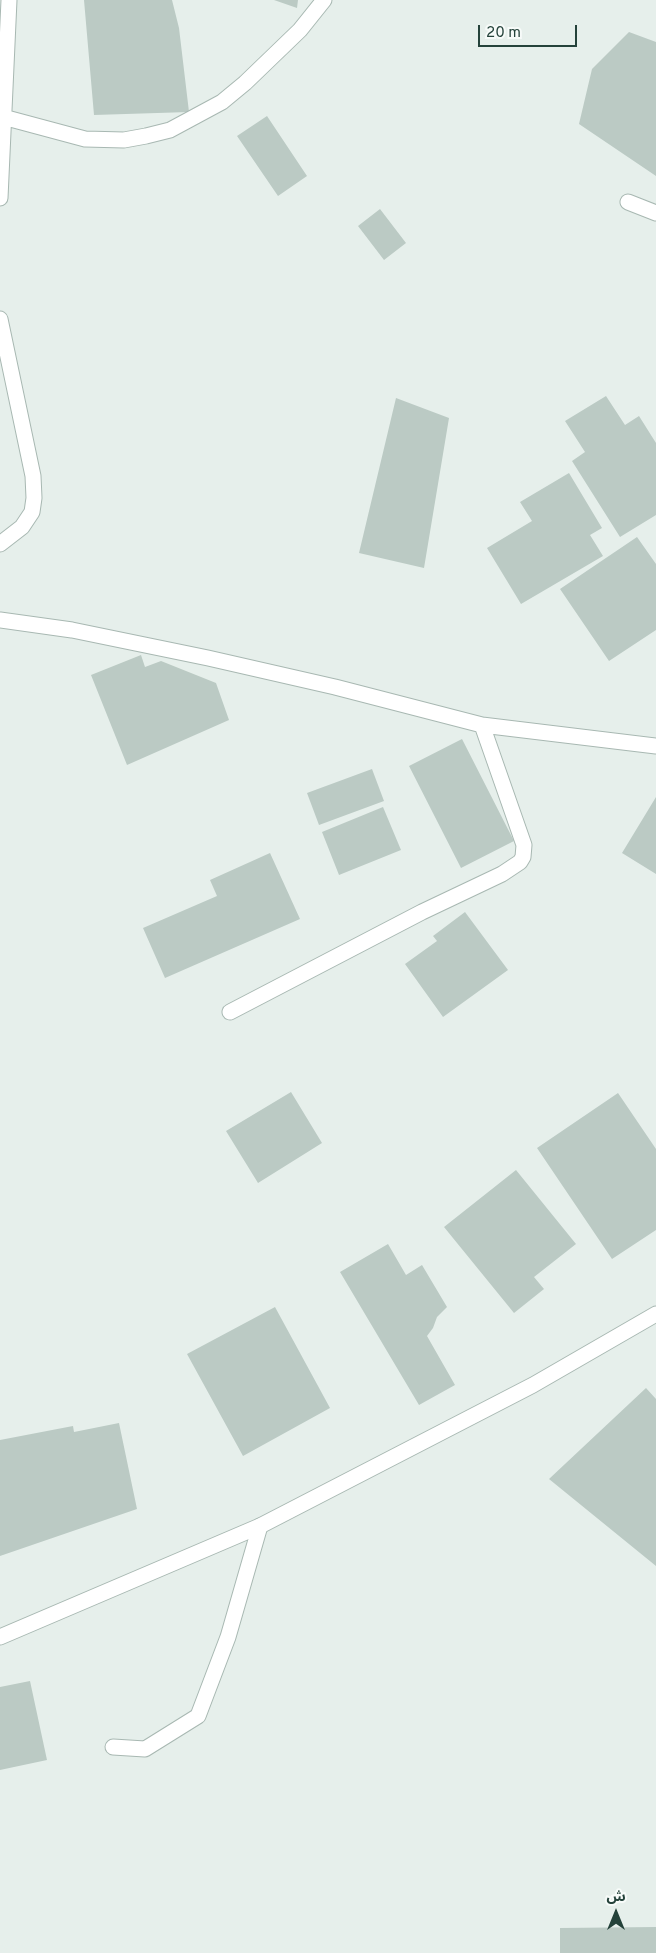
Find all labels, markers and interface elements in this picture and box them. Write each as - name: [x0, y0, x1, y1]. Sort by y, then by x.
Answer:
- scale bar: [481, 15, 580, 47]
- text: 20 m: [486, 24, 521, 43]
- north arrow: [591, 1888, 641, 1938]
- text: ش: [606, 1889, 626, 1906]

